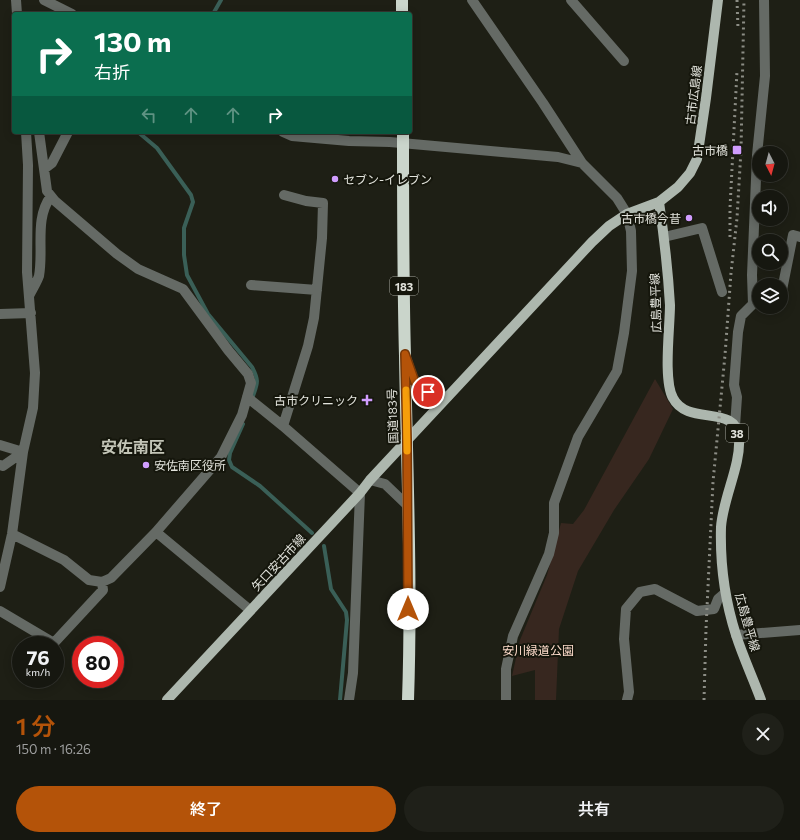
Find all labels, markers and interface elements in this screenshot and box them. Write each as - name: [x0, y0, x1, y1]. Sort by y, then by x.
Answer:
- text: 130 m: [94, 24, 171, 58]
- icon: right: [28, 28, 80, 80]
- text: 右折: [94, 61, 130, 83]
- street label: 古市広島線: [682, 64, 704, 126]
- icon: left: [138, 104, 160, 126]
- icon: ahead: [180, 104, 202, 126]
- icon: ahead: [222, 104, 244, 126]
- icon: right: [264, 104, 286, 126]
- place label: 古市橋: [692, 143, 728, 157]
- marker: 古市橋: [731, 144, 743, 156]
- north arrow: [752, 146, 788, 182]
- map controls: [752, 146, 788, 314]
- place label: セブン-イレブン: [343, 172, 432, 186]
- marker: セブン-イレブン: [330, 174, 340, 184]
- button: sound: [752, 190, 788, 226]
- place label: 古市橋今昔: [621, 211, 681, 225]
- marker: 古市橋今昔: [684, 213, 694, 223]
- button: search: [752, 234, 788, 270]
- street label: 広島豊平線: [647, 273, 663, 333]
- road number: 183: [390, 277, 418, 295]
- button: layers: [752, 278, 788, 314]
- pin: [411, 375, 445, 409]
- icon: arrive: [417, 381, 439, 403]
- street label: 国道183号: [384, 388, 400, 444]
- place label: 古市クリニック: [274, 393, 358, 407]
- marker: 古市クリニック: [361, 394, 373, 406]
- road number: 38: [726, 424, 748, 442]
- district label: 安佐南区: [101, 437, 165, 456]
- place label: 安佐南区役所: [154, 458, 226, 472]
- marker: 安佐南区役所: [141, 460, 151, 470]
- street label: 矢口安古市線: [248, 531, 308, 593]
- position arrow: [387, 588, 429, 630]
- street label: 広島豊平線: [733, 591, 763, 653]
- speed limit sign: 80: [72, 636, 124, 688]
- park label: 安川緑道公園: [502, 643, 574, 657]
- text: 76: [26, 645, 50, 669]
- text: km/h: [26, 666, 50, 678]
- text: 1 分: [16, 711, 55, 740]
- button: close: [742, 713, 784, 755]
- text: 150 m · 16:26: [16, 741, 91, 757]
- button: 終了: [16, 786, 396, 832]
- button: 共有: [404, 786, 784, 832]

